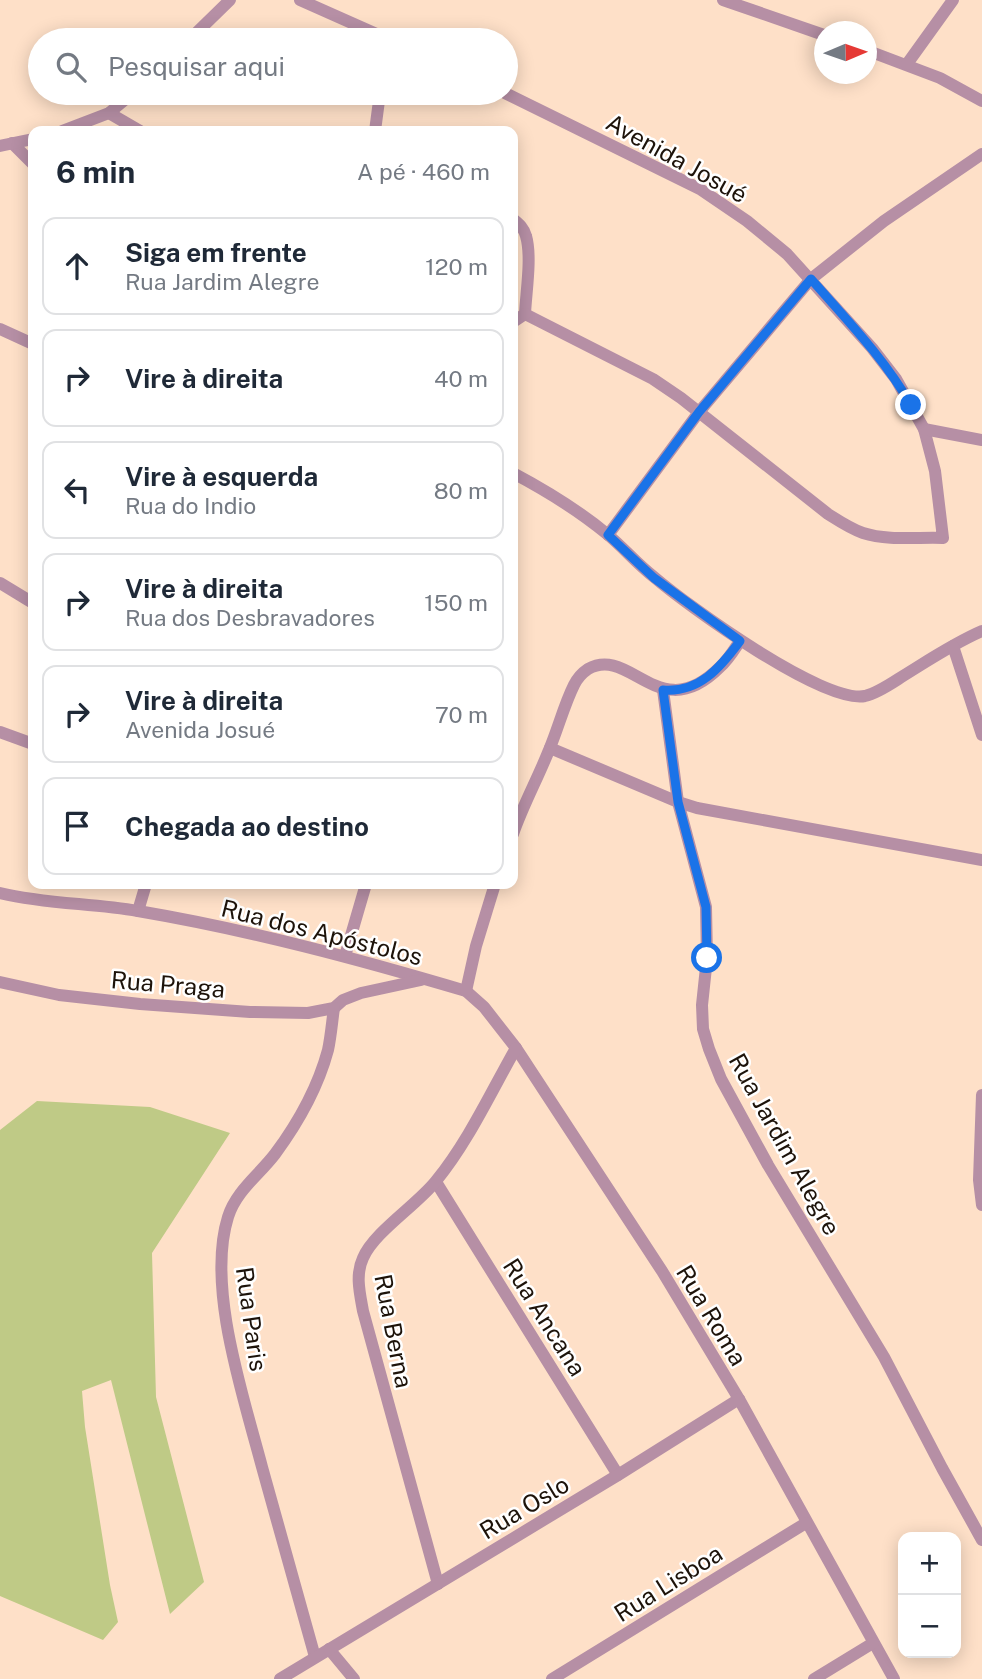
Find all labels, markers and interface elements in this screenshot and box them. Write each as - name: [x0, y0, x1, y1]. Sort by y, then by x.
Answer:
- north arrow: [814, 21, 877, 84]
- search box: [28, 28, 518, 105]
- icon: search: [52, 48, 90, 86]
- text: Pesquisar aqui: [108, 51, 285, 82]
- street label: Avenida Josué: [602, 108, 752, 208]
- text: 6 min: [56, 154, 135, 190]
- text: A pé · 460 m: [357, 158, 490, 185]
- text: Siga em frente: [125, 237, 307, 268]
- icon: ahead: [58, 247, 96, 285]
- text: 120 m: [425, 253, 488, 280]
- text: Rua Jardim Alegre: [125, 268, 320, 295]
- icon: right: [58, 359, 96, 397]
- text: Vire à direita: [125, 363, 283, 394]
- text: 40 m: [434, 365, 488, 392]
- route end: [895, 389, 926, 420]
- text: Vire à esquerda: [125, 461, 318, 492]
- icon: left: [58, 471, 96, 509]
- text: 80 m: [434, 477, 488, 504]
- text: Rua do Indio: [125, 492, 256, 519]
- text: Vire à direita: [125, 573, 283, 604]
- icon: right: [58, 583, 96, 621]
- text: 150 m: [424, 589, 488, 616]
- text: Rua dos Desbravadores: [125, 604, 375, 631]
- text: Vire à direita: [125, 685, 283, 716]
- icon: right: [58, 695, 96, 733]
- text: 70 m: [435, 701, 488, 728]
- text: Avenida Josué: [125, 716, 275, 743]
- icon: arrive: [58, 807, 96, 845]
- text: Chegada ao destino: [125, 811, 369, 842]
- street label: Rua dos Apóstolos: [219, 893, 425, 971]
- route start: [691, 942, 722, 973]
- street label: Rua Praga: [110, 965, 226, 1003]
- street label: Rua Jardim Alegre: [724, 1048, 846, 1240]
- street label: Rua Ancana: [498, 1253, 592, 1381]
- street label: Rua Roma: [671, 1260, 753, 1370]
- street label: Rua Paris: [231, 1265, 273, 1373]
- street label: Rua Berna: [369, 1272, 419, 1390]
- street label: Rua Oslo: [474, 1470, 574, 1544]
- map controls: [898, 1532, 961, 1658]
- button: +: [898, 1532, 961, 1595]
- street label: Rua Lisboa: [609, 1539, 727, 1627]
- button: −: [898, 1595, 961, 1658]

